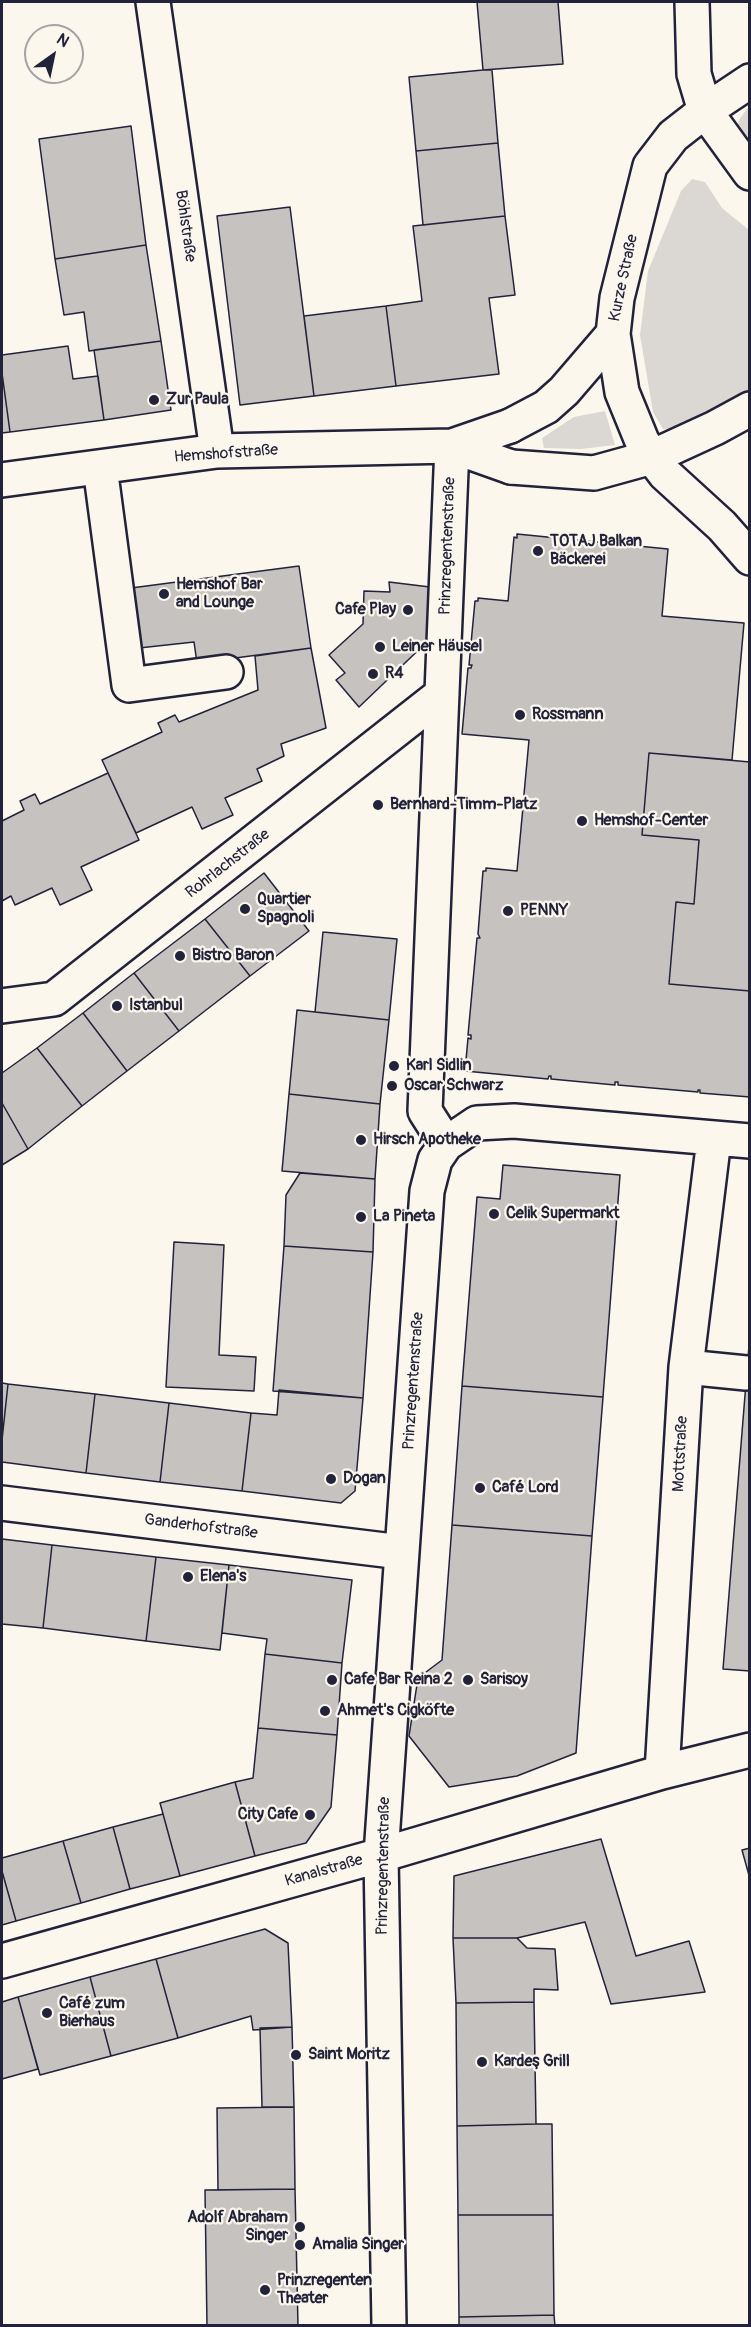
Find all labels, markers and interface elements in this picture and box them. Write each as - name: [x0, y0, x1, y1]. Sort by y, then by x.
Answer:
- north arrow: [24, 24, 84, 84]
- text: N: [53, 29, 73, 52]
- street label: Böhlstraße: [170, 189, 200, 263]
- street label: Kurze Straße: [605, 233, 643, 323]
- place label: Zur Paula: [166, 390, 229, 410]
- marker: Zur Paula: [147, 393, 161, 407]
- street label: Hemshofstraße: [173, 441, 279, 467]
- street label: Prinzregentenstraße: [436, 477, 460, 615]
- place label: TOTAJ Balkan Bäckerei: [550, 532, 642, 570]
- marker: TOTAJ Balkan Bäckerei: [531, 544, 545, 558]
- place label: Hemshof Bar and Lounge: [176, 575, 263, 613]
- marker: Hemshof Bar and Lounge: [157, 587, 171, 601]
- place label: Cafe Play: [335, 600, 396, 620]
- marker: Cafe Play: [401, 603, 415, 617]
- place label: Leiner Häusel: [392, 637, 482, 657]
- marker: Leiner Häusel: [373, 640, 387, 654]
- place label: R4: [385, 664, 404, 684]
- marker: R4: [366, 667, 380, 681]
- place label: Rossmann: [532, 705, 603, 725]
- marker: Rossmann: [513, 708, 527, 722]
- place label: Bernhard-Timm-Platz: [390, 795, 537, 815]
- marker: Bernhard-Timm-Platz: [371, 798, 385, 812]
- place label: Hemshof-Center: [594, 811, 708, 831]
- marker: Hemshof-Center: [575, 814, 589, 828]
- street label: Rohrlachstraße: [182, 825, 274, 903]
- place label: Quartier Spagnoli: [257, 890, 314, 928]
- place label: PENNY: [520, 901, 568, 921]
- marker: Quartier Spagnoli: [238, 902, 252, 916]
- marker: PENNY: [501, 904, 515, 918]
- place label: Bistro Baron: [192, 946, 274, 966]
- marker: Bistro Baron: [173, 949, 187, 963]
- place label: Istanbul: [129, 996, 183, 1016]
- marker: Istanbul: [110, 999, 124, 1013]
- place label: Karl Sidlin: [406, 1056, 472, 1076]
- marker: Karl Sidlin: [387, 1059, 401, 1073]
- place label: Oscar Schwarz: [404, 1076, 503, 1096]
- marker: Oscar Schwarz: [385, 1079, 399, 1093]
- place label: Hirsch Apotheke: [373, 1130, 481, 1150]
- marker: Hirsch Apotheke: [354, 1133, 368, 1147]
- place label: Celik Supermarkt: [506, 1204, 620, 1224]
- place label: La Pineta: [373, 1207, 435, 1227]
- marker: Celik Supermarkt: [487, 1207, 501, 1221]
- marker: La Pineta: [354, 1210, 368, 1224]
- street label: Prinzregentenstraße: [400, 1311, 428, 1451]
- street label: Mottstraße: [669, 1415, 693, 1493]
- place label: Dogan: [343, 1469, 386, 1489]
- marker: Dogan: [324, 1472, 338, 1486]
- place label: Café Lord: [492, 1478, 559, 1498]
- marker: Café Lord: [473, 1481, 487, 1495]
- street label: Ganderhofstraße: [143, 1511, 259, 1543]
- place label: Elena's: [200, 1567, 247, 1587]
- marker: Elena's: [181, 1570, 195, 1584]
- place label: Cafe Bar Reina 2: [344, 1670, 453, 1690]
- place label: Sarisoy: [480, 1670, 528, 1690]
- marker: Cafe Bar Reina 2: [325, 1673, 339, 1687]
- marker: Sarisoy: [461, 1673, 475, 1687]
- place label: Ahmet's Cigköfte: [337, 1701, 454, 1721]
- marker: Ahmet's Cigköfte: [318, 1704, 332, 1718]
- street label: Prinzregentenstraße: [373, 1797, 395, 1935]
- place label: City Cafe: [238, 1805, 298, 1825]
- marker: City Cafe: [303, 1808, 317, 1822]
- street label: Kanalstraße: [283, 1851, 365, 1891]
- place label: Café zum Bierhaus: [59, 1994, 125, 2032]
- marker: Café zum Bierhaus: [40, 2006, 54, 2020]
- place label: Saint Moritz: [308, 2045, 390, 2065]
- marker: Saint Moritz: [289, 2048, 303, 2062]
- place label: Kardeş Grill: [494, 2052, 570, 2072]
- marker: Kardeş Grill: [475, 2055, 489, 2069]
- place label: Adolf Abraham Singer: [187, 2208, 288, 2246]
- marker: Adolf Abraham Singer: [293, 2220, 307, 2234]
- place label: Amalia Singer: [312, 2235, 404, 2255]
- marker: Amalia Singer: [293, 2238, 307, 2252]
- place label: Prinzregenten Theater: [277, 2271, 372, 2309]
- marker: Prinzregenten Theater: [258, 2283, 272, 2297]

